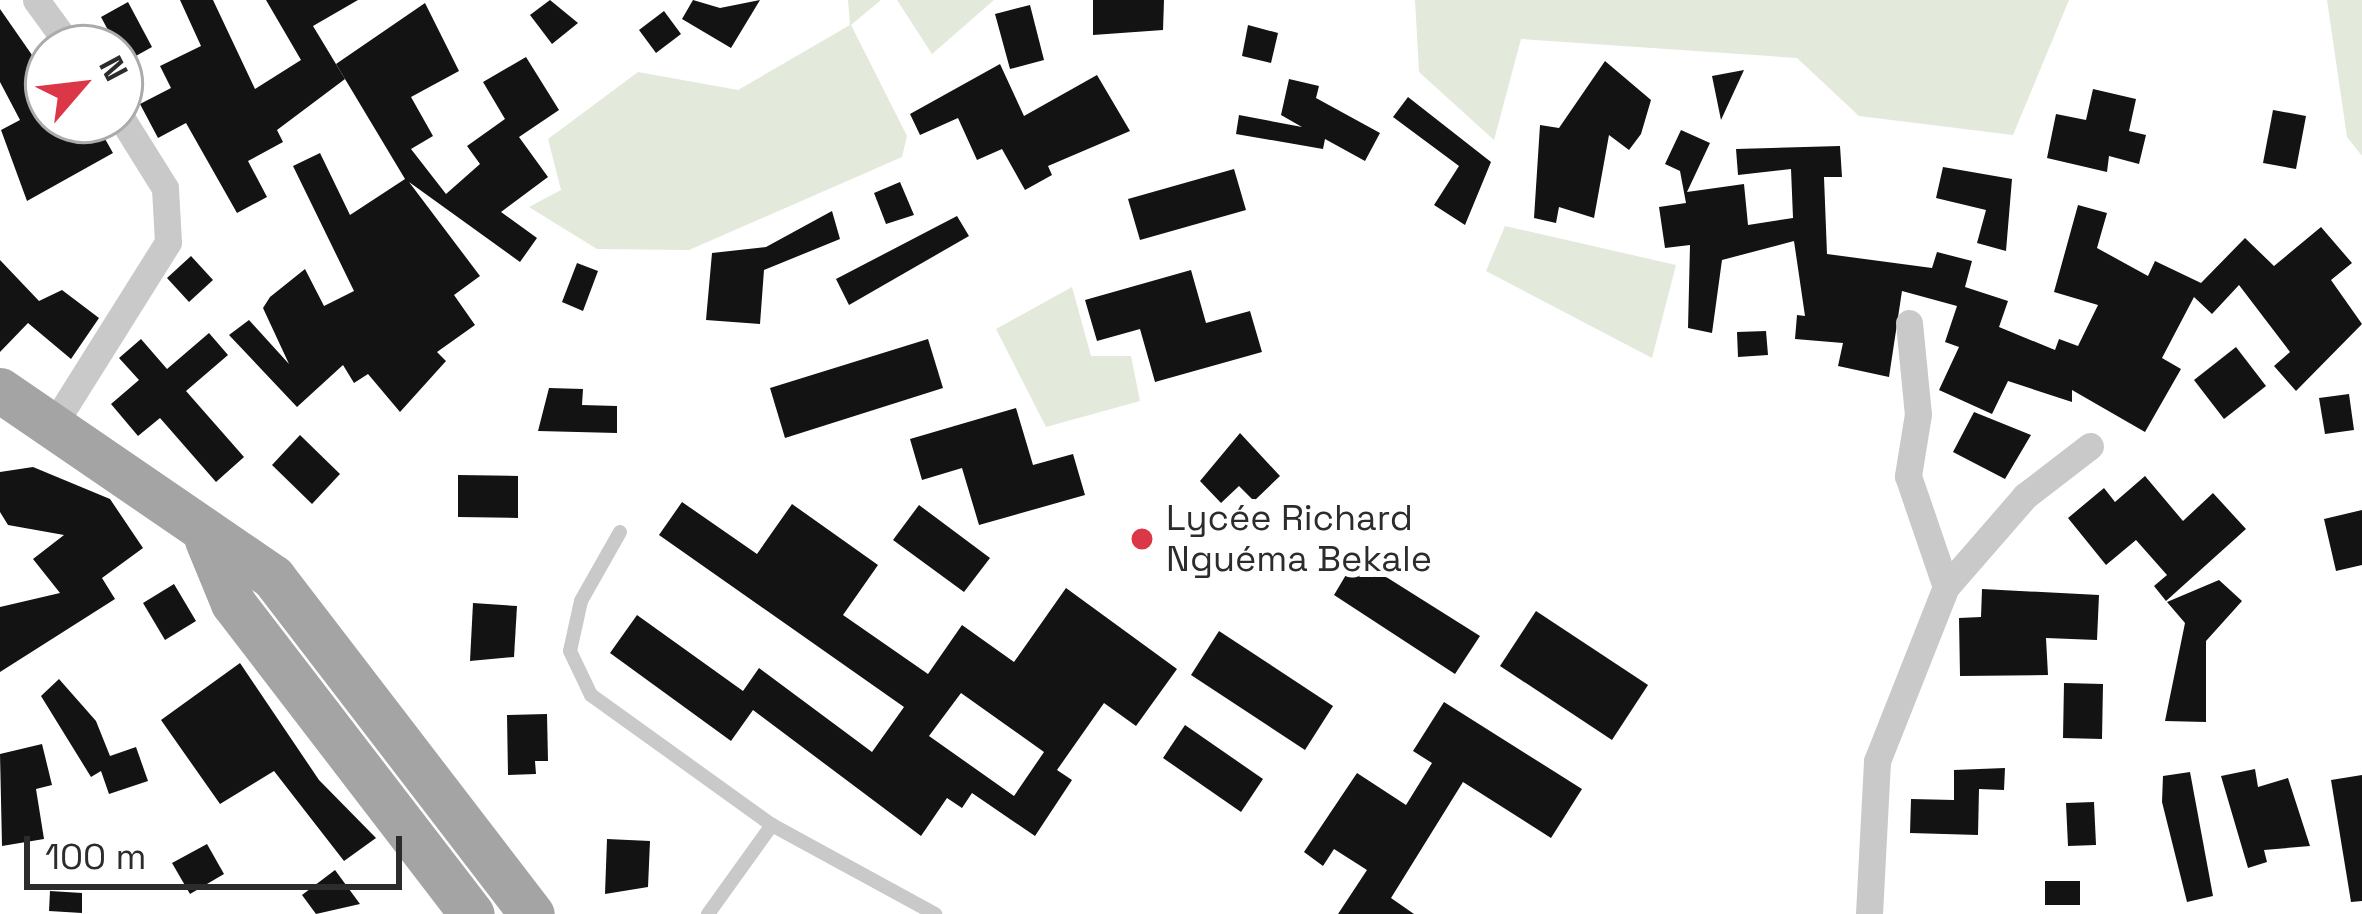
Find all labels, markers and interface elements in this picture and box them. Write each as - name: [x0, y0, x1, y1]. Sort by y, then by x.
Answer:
- north arrow: [24, 24, 144, 144]
- text: N: [89, 49, 137, 88]
- place label: Lycée Richard Nguéma Bekale: [1166, 496, 1432, 581]
- marker: Lycée Richard Nguéma Bekale: [1129, 526, 1155, 552]
- scale bar: [30, 812, 408, 886]
- text: 100 m: [45, 834, 146, 880]

